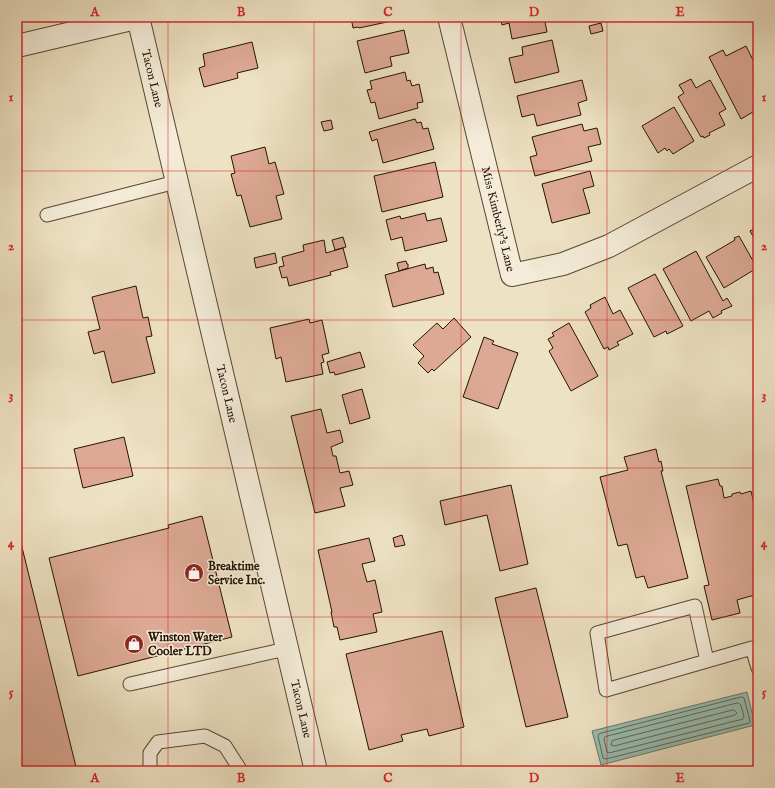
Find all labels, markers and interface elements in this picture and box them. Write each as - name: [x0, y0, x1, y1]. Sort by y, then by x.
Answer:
- text: A: [90, 4, 101, 21]
- text: B: [237, 4, 246, 21]
- text: C: [383, 4, 393, 21]
- text: D: [529, 4, 540, 21]
- text: E: [675, 4, 685, 21]
- street label: Tacon Lane: [138, 48, 166, 109]
- text: 1: [9, 89, 14, 106]
- text: 1: [762, 89, 767, 106]
- street label: Miss Kimberly's Lane: [478, 165, 518, 274]
- text: 2: [8, 238, 14, 255]
- text: 2: [761, 238, 767, 255]
- street label: Tacon Lane: [212, 363, 241, 425]
- text: 3: [9, 387, 14, 404]
- text: 3: [762, 387, 767, 404]
- text: 4: [8, 535, 15, 552]
- text: 4: [761, 535, 768, 552]
- place label: Breaktime Service Inc.: [208, 559, 266, 588]
- shop icon: Breaktime Service Inc.: [183, 562, 205, 584]
- place label: Winston Water Cooler LTD: [147, 630, 223, 659]
- shop icon: Winston Water Cooler LTD: [123, 633, 145, 655]
- street label: Tacon Lane: [287, 679, 315, 740]
- text: 5: [9, 684, 14, 701]
- text: 5: [762, 684, 767, 701]
- text: A: [90, 770, 101, 787]
- text: B: [237, 770, 246, 787]
- text: C: [383, 770, 393, 787]
- text: D: [529, 770, 540, 787]
- text: E: [675, 770, 685, 787]

